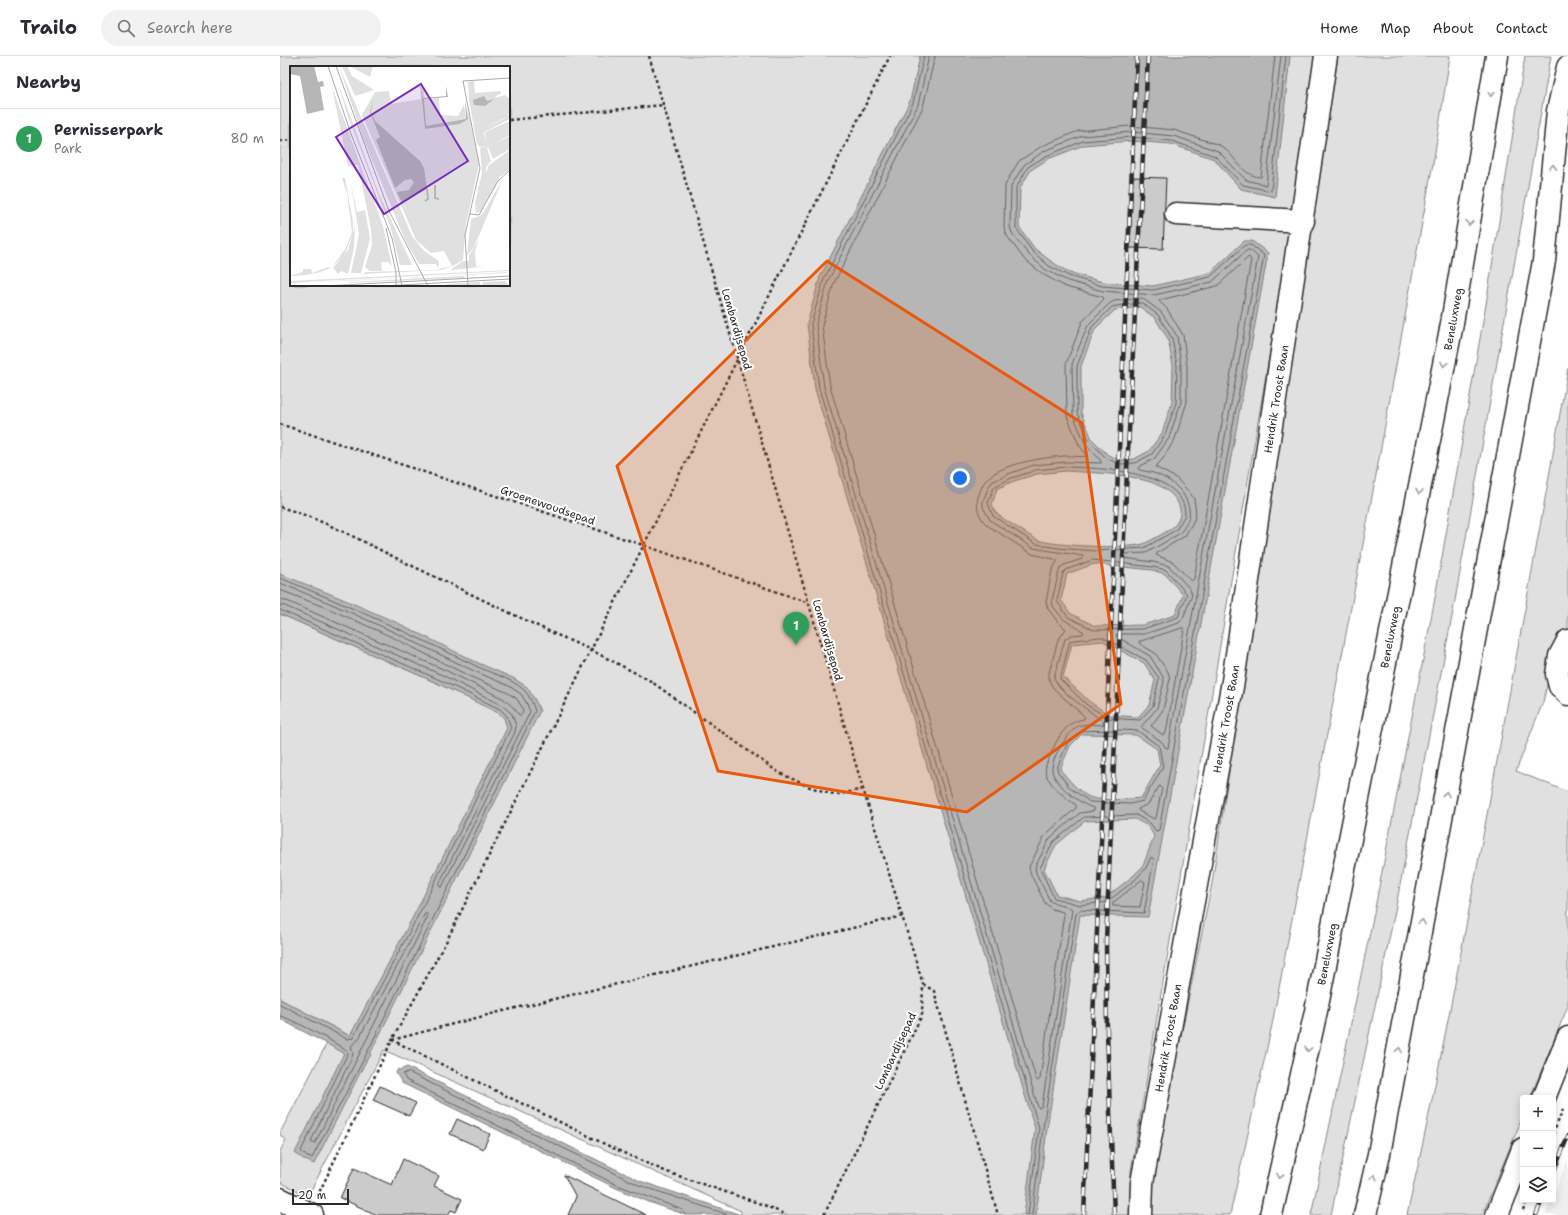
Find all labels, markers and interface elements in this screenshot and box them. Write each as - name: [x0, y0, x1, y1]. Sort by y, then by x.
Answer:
- search box: [101, 10, 381, 46]
- text: Trailo: [20, 15, 77, 40]
- icon: search: [115, 17, 137, 39]
- text: Search here: [147, 18, 233, 38]
- text: Home: [1320, 19, 1359, 37]
- text: Map: [1381, 19, 1411, 37]
- text: About: [1433, 19, 1474, 37]
- text: Contact: [1496, 19, 1548, 37]
- inset map: [290, 66, 510, 286]
- text: Nearby: [16, 71, 81, 93]
- one-way arrow: [1487, 91, 1496, 98]
- text: Pernisserpark: [54, 120, 163, 140]
- text: 1: [26, 130, 32, 147]
- text: 80 m: [230, 130, 264, 147]
- text: Park: [54, 140, 82, 157]
- one-way arrow: [1548, 164, 1557, 170]
- one-way arrow: [1465, 220, 1474, 226]
- street label: Lombardijsepad: [718, 287, 755, 372]
- street label: Beneluxweg: [1441, 287, 1466, 351]
- street label: Hendrik Troost Baan: [1261, 344, 1293, 454]
- one-way arrow: [1441, 361, 1449, 368]
- your location: [950, 468, 970, 488]
- street label: Groenewoudsepad: [499, 482, 597, 529]
- one-way arrow: [1415, 489, 1424, 495]
- street label: Lombardijsepad: [809, 598, 846, 683]
- street label: Beneluxweg: [1377, 605, 1404, 669]
- pin: 1: [783, 612, 809, 645]
- street label: Hendrik Troost Baan: [1210, 664, 1243, 774]
- one-way arrow: [1441, 791, 1450, 797]
- one-way arrow: [1417, 919, 1426, 925]
- street label: Beneluxweg: [1314, 922, 1341, 986]
- street label: Hendrik Troost Baan: [1152, 983, 1185, 1093]
- street label: Lombardijsepad: [871, 1010, 920, 1092]
- one-way arrow: [1304, 1046, 1312, 1052]
- one-way arrow: [1394, 1046, 1402, 1053]
- map controls: [1520, 1095, 1556, 1203]
- button: +: [1520, 1095, 1556, 1131]
- button: −: [1520, 1131, 1556, 1167]
- button: layers: [1520, 1167, 1556, 1203]
- one-way arrow: [1276, 1173, 1284, 1179]
- one-way arrow: [1369, 1174, 1377, 1180]
- scale bar: [292, 1187, 349, 1206]
- text: 20 m: [298, 1188, 326, 1203]

